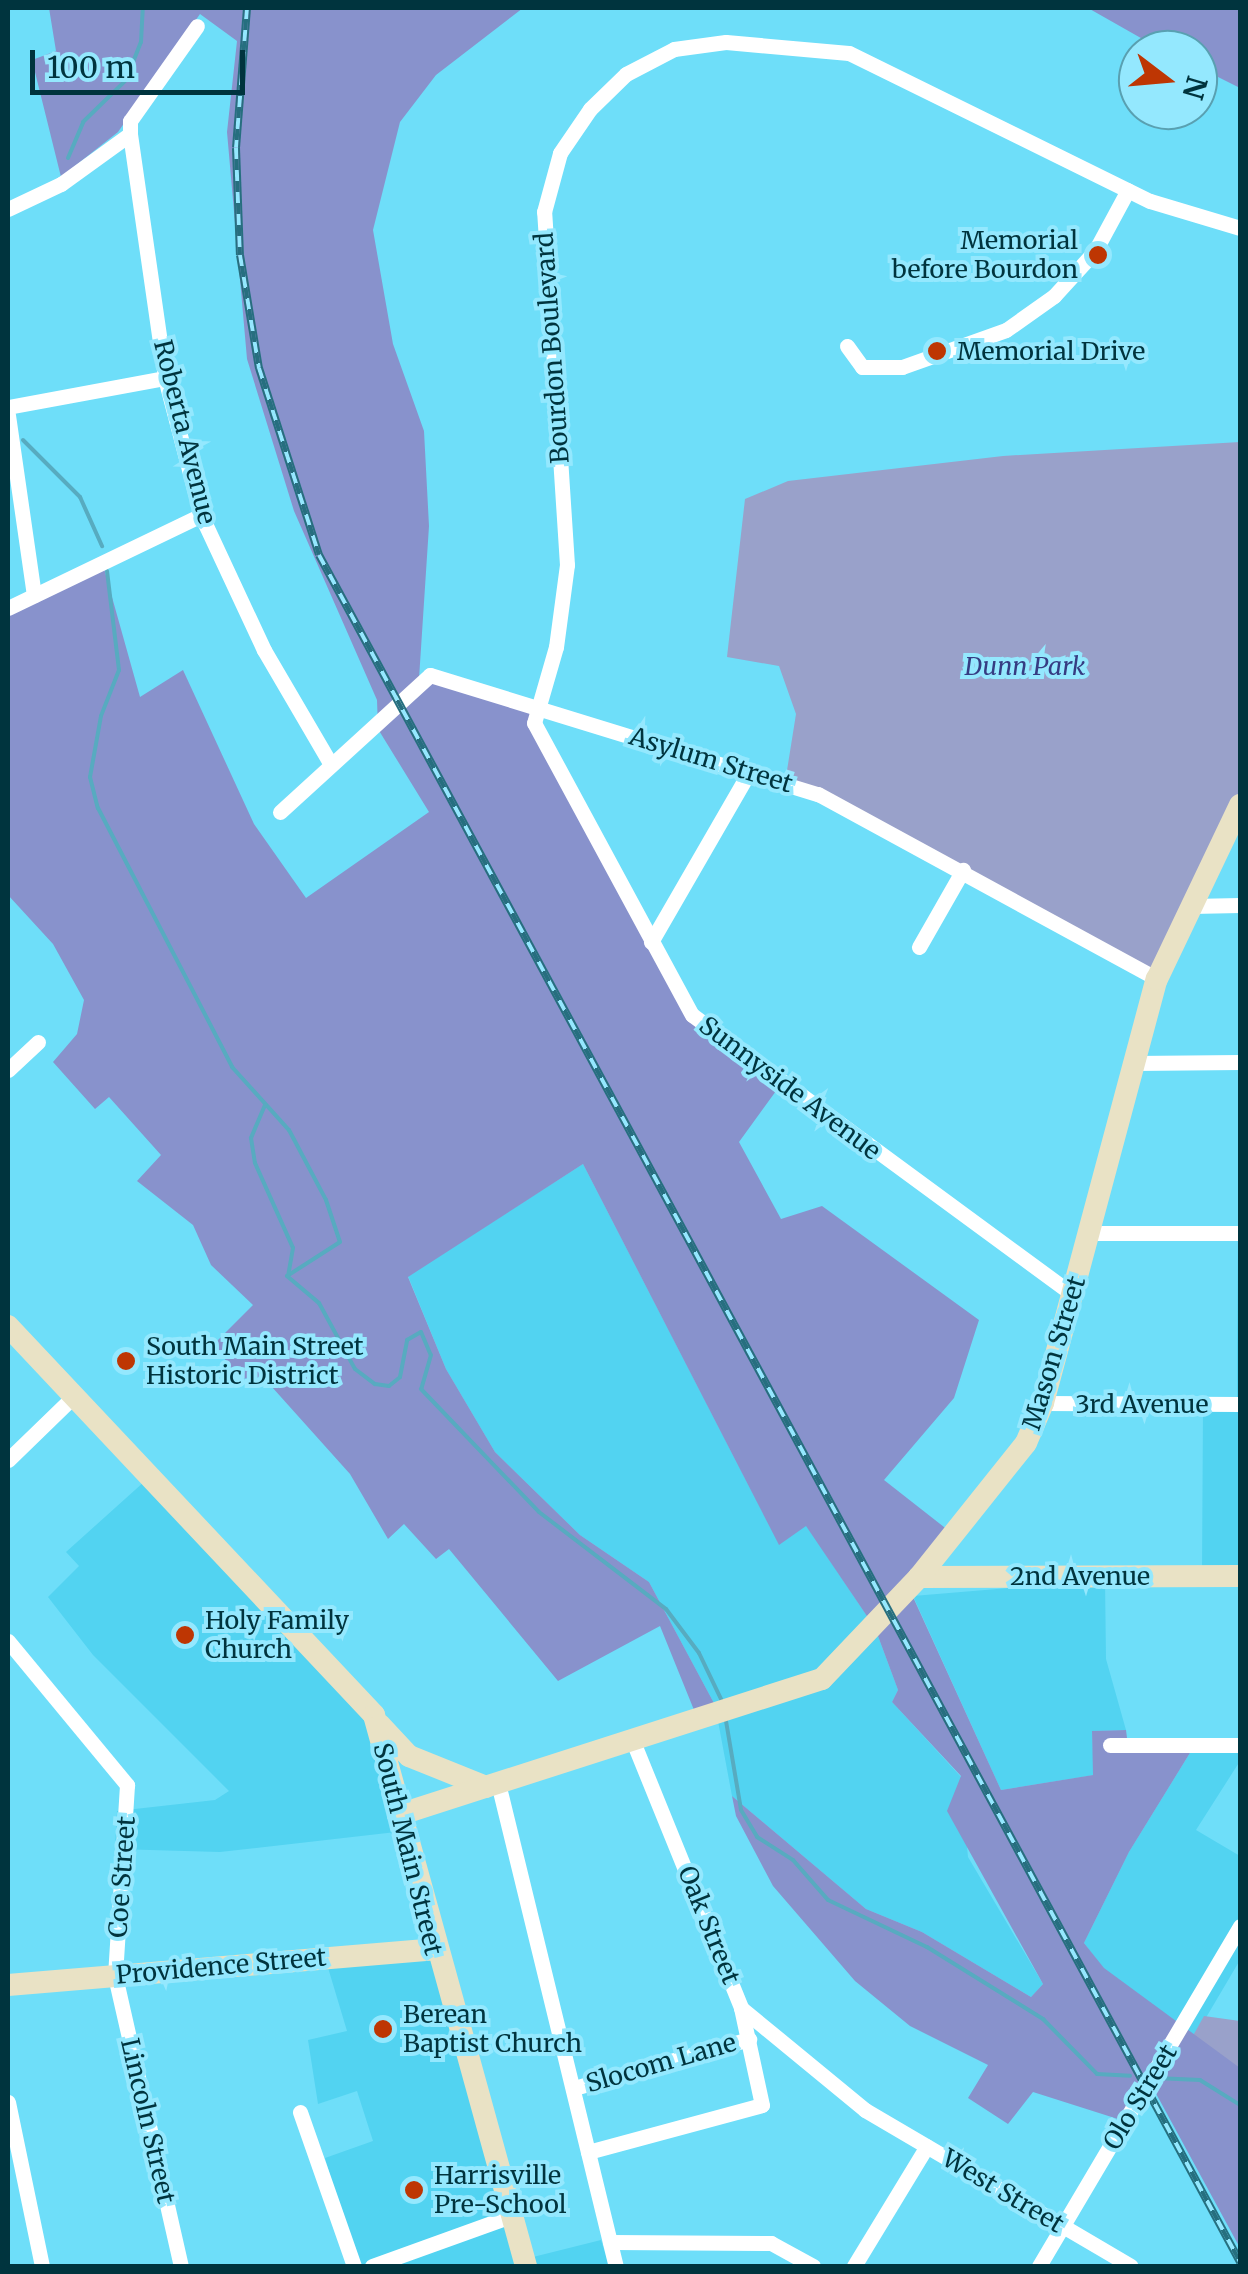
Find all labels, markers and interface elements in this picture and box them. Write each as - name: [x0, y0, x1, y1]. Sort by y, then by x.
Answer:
- scale bar: [35, 30, 250, 92]
- north arrow: [1118, 30, 1218, 130]
- text: 100 m: [47, 48, 135, 86]
- text: N: [1175, 72, 1215, 103]
- place label: Memorial before Bourdon: [892, 226, 1078, 285]
- street label: Bourdon Boulevard: [529, 231, 575, 465]
- marker: Memorial before Bourdon: [1087, 244, 1109, 266]
- place label: Memorial Drive: [957, 336, 1145, 366]
- street label: Roberta Avenue: [148, 337, 222, 527]
- marker: Memorial Drive: [926, 340, 948, 362]
- park label: Dunn Park: [965, 651, 1085, 681]
- street label: Asylum Street: [626, 721, 796, 799]
- street label: Sunnyside Avenue: [694, 1010, 886, 1166]
- street label: Mason Street: [1016, 1273, 1092, 1433]
- place label: South Main Street Historic District: [146, 1332, 363, 1391]
- marker: South Main Street Historic District: [115, 1350, 137, 1372]
- street label: 3rd Avenue: [1076, 1389, 1208, 1419]
- street label: 2nd Avenue: [1010, 1561, 1150, 1591]
- place label: Holy Family Church: [205, 1606, 349, 1665]
- marker: Holy Family Church: [174, 1624, 196, 1646]
- street label: South Main Street: [367, 1740, 449, 1958]
- street label: Coe Street: [103, 1815, 141, 1939]
- street label: Oak Street: [672, 1862, 746, 1988]
- street label: Providence Street: [115, 1942, 327, 1990]
- place label: Berean Baptist Church: [403, 2000, 582, 2059]
- marker: Berean Baptist Church: [372, 2018, 394, 2040]
- street label: Slocom Lane: [583, 2027, 739, 2099]
- street label: Lincoln Street: [114, 2036, 182, 2206]
- street label: Olo Street: [1097, 2039, 1183, 2155]
- street label: West Street: [937, 2143, 1069, 2239]
- place label: Harrisville Pre-School: [434, 2161, 566, 2220]
- marker: Harrisville Pre-School: [403, 2179, 425, 2201]

